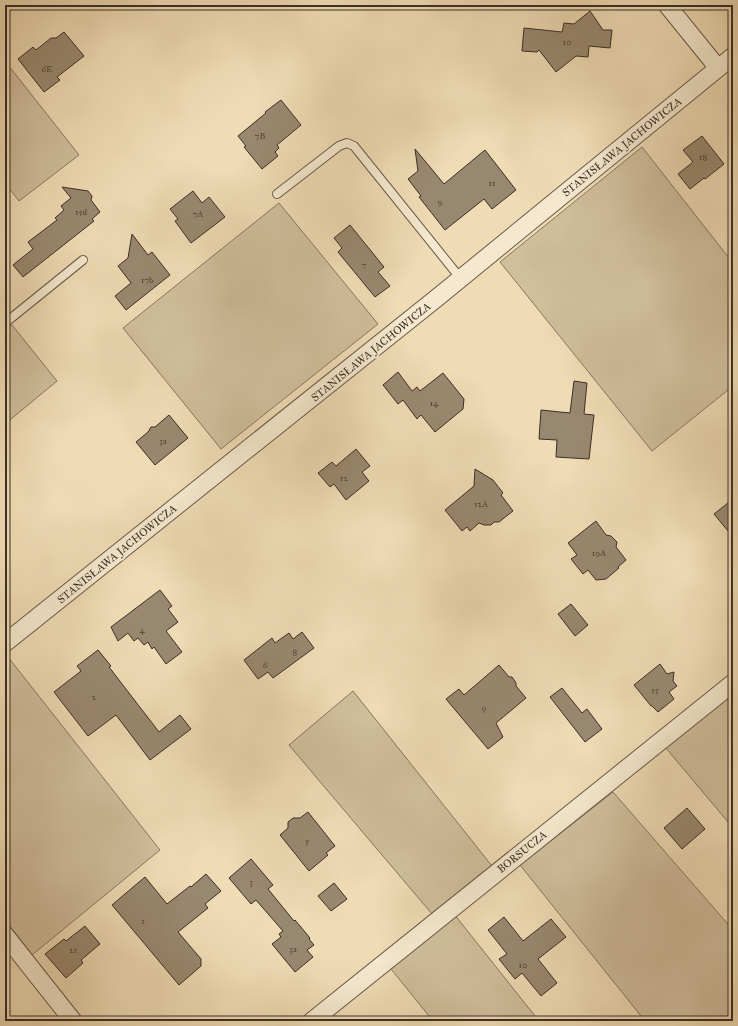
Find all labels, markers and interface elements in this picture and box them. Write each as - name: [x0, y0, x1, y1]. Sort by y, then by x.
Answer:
- house number: 10: [563, 36, 571, 47]
- house number: 6E: [41, 63, 53, 74]
- street label: STANISŁAWA JACHOWICZA: [560, 94, 685, 200]
- house number: 7B: [255, 130, 265, 141]
- house number: 18: [699, 151, 707, 162]
- house number: 11: [488, 177, 496, 188]
- house number: 9: [438, 196, 443, 207]
- house number: 15d: [75, 206, 88, 217]
- house number: 7A: [193, 208, 203, 219]
- house number: 7: [362, 259, 367, 270]
- house number: 17b: [141, 274, 154, 285]
- street label: STANISŁAWA JACHOWICZA: [309, 299, 434, 405]
- house number: 14: [430, 397, 439, 408]
- house number: 3a: [159, 435, 167, 446]
- house number: 12: [340, 472, 349, 483]
- house number: 12A: [474, 498, 488, 509]
- street label: STANISŁAWA JACHOWICZA: [55, 501, 180, 607]
- house number: 19A: [592, 547, 606, 558]
- house number: 4: [139, 624, 145, 635]
- house number: 8: [293, 646, 298, 657]
- house number: 6: [263, 659, 268, 670]
- house number: 15: [651, 684, 660, 695]
- house number: 2: [92, 691, 97, 702]
- house number: 9: [482, 702, 487, 713]
- street label: BORSUCZA: [495, 828, 550, 876]
- house number: 5: [305, 835, 310, 846]
- house number: 3: [249, 876, 253, 887]
- house number: 1: [141, 915, 145, 926]
- house number: 3a: [289, 943, 297, 954]
- house number: 21: [69, 944, 77, 955]
- house number: 10: [519, 959, 527, 970]

